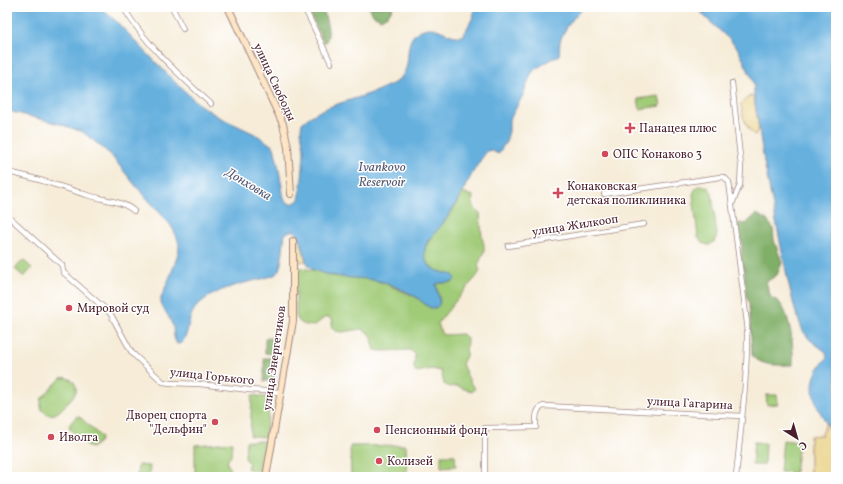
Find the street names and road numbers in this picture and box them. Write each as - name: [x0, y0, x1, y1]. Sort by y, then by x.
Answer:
- street label: улица Свободы: [249, 41, 299, 124]
- street label: улица Жилкооп: [531, 211, 620, 241]
- street label: улица Энергетиков: [260, 305, 290, 412]
- street label: улица Горького: [169, 365, 255, 389]
- street label: улица Гагарина: [647, 394, 733, 414]

